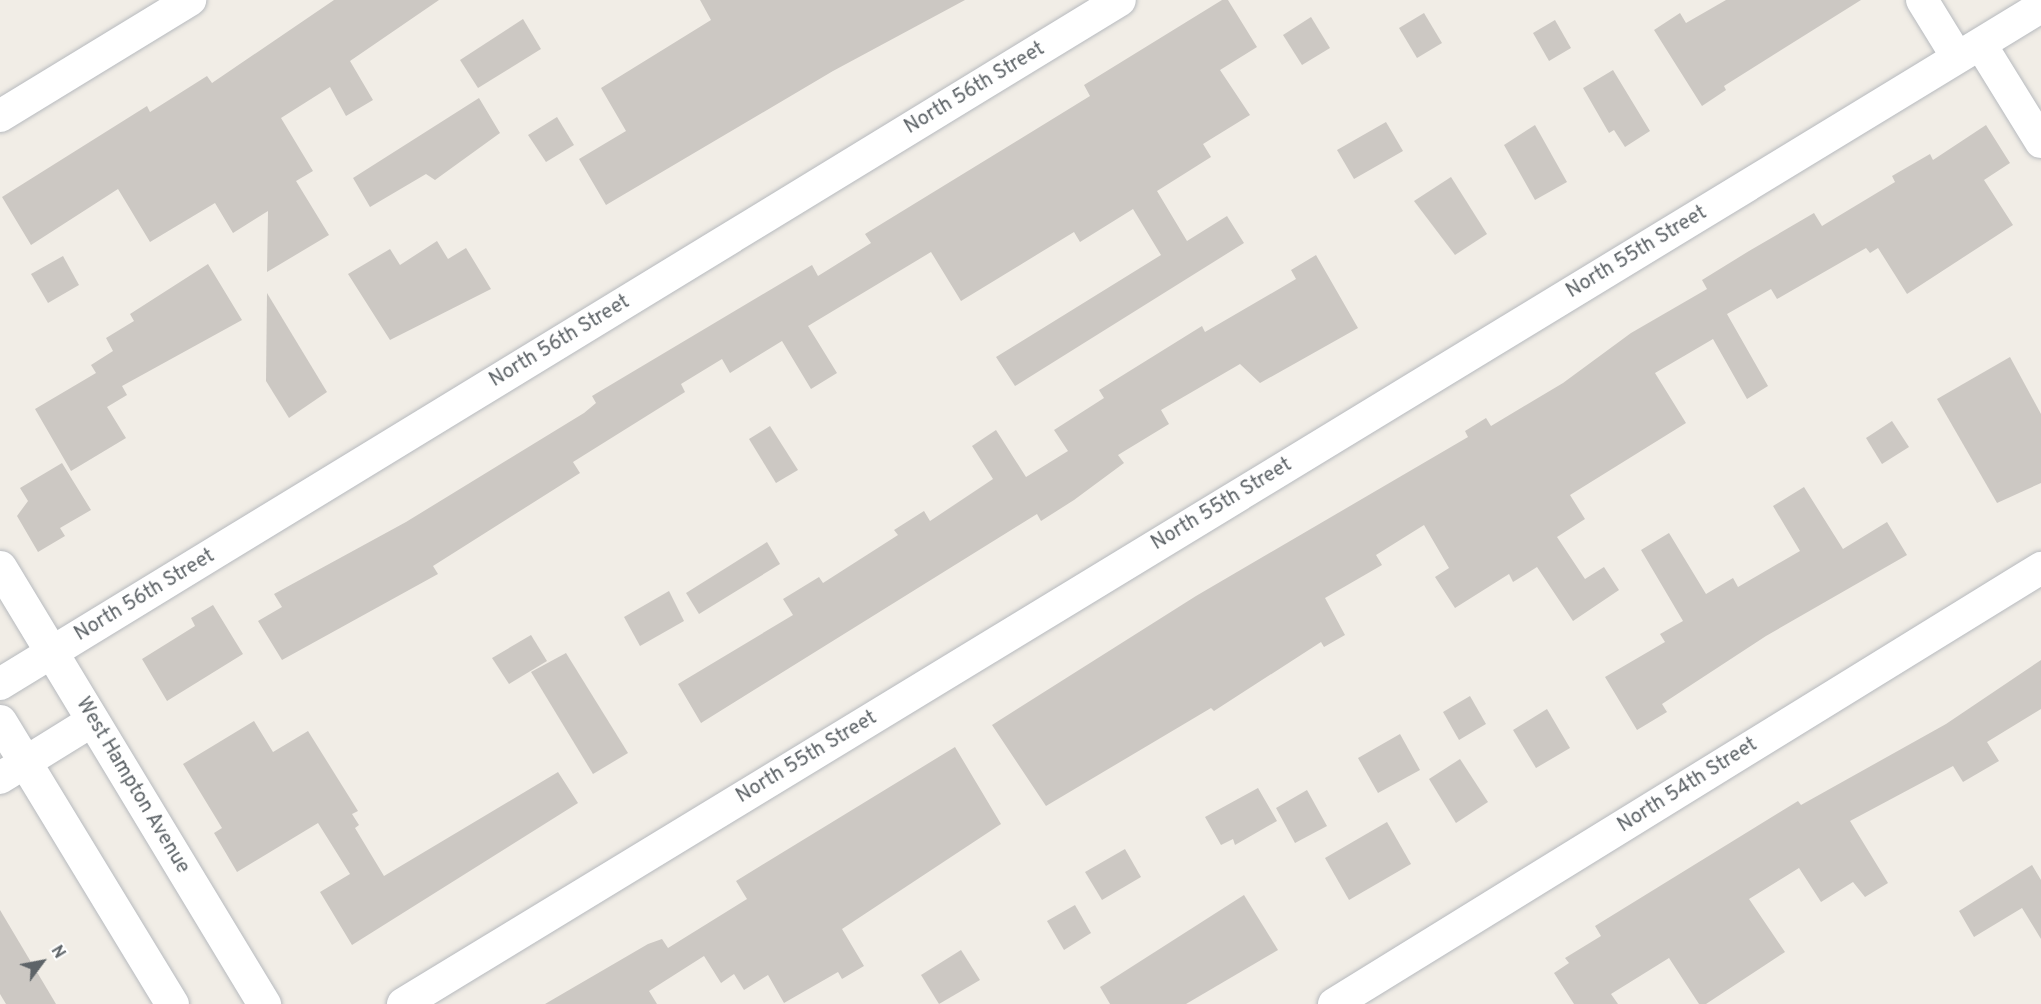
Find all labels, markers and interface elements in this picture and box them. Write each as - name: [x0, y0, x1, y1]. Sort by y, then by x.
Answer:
- street label: North 56th Street: [901, 38, 1049, 140]
- street label: North 55th Street: [1562, 202, 1712, 304]
- street label: North 56th Street: [486, 291, 634, 393]
- street label: North 55th Street: [1147, 454, 1297, 556]
- street label: North 56th Street: [71, 545, 219, 647]
- street label: West Hampton Avenue: [70, 693, 194, 879]
- street label: North 55th Street: [732, 707, 882, 809]
- street label: North 54th Street: [1614, 733, 1762, 839]
- north arrow: [12, 932, 72, 992]
- text: N: [46, 942, 69, 963]

